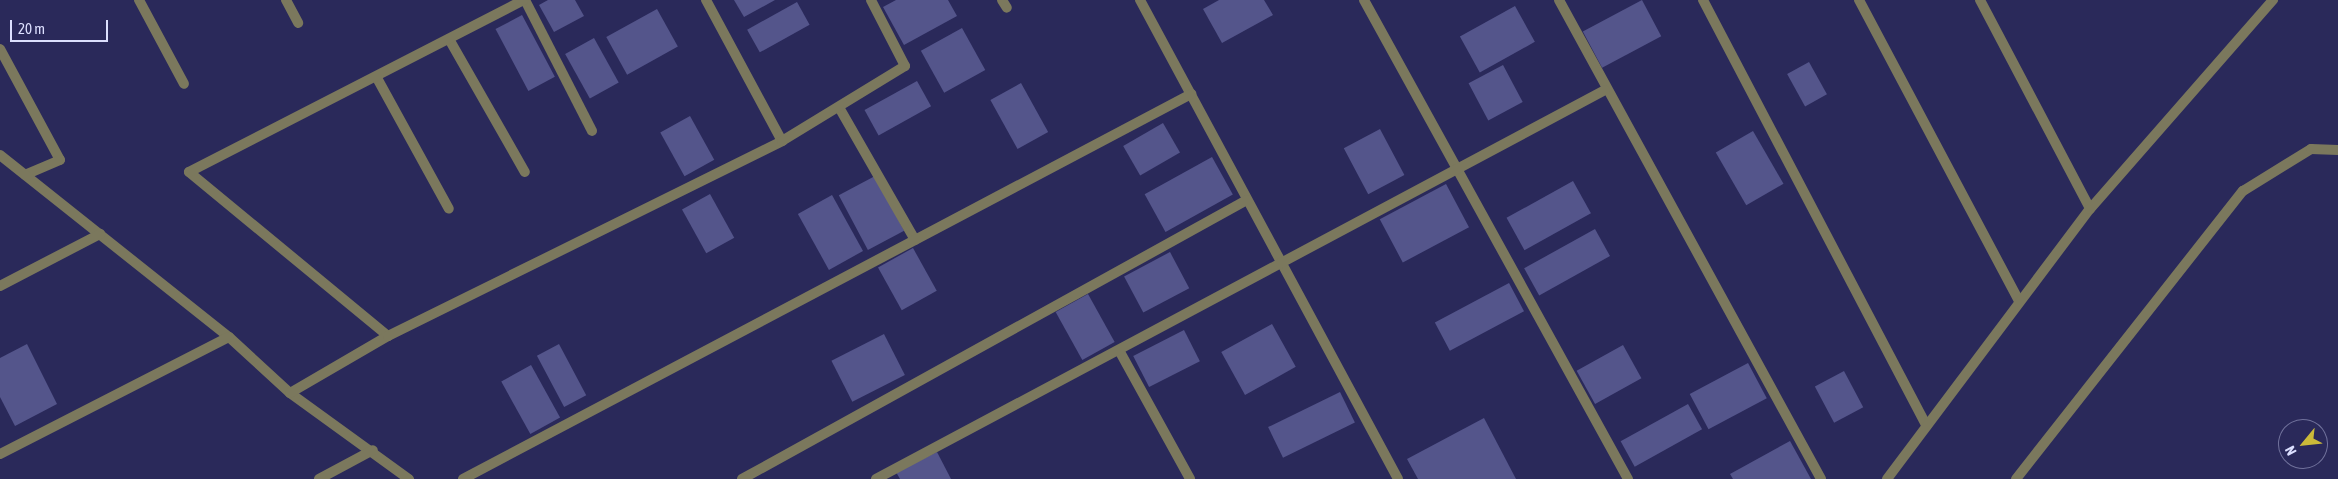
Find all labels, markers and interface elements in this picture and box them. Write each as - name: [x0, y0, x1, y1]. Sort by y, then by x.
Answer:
- scale bar: [12, 10, 110, 42]
- text: 20 m: [18, 20, 45, 37]
- north arrow: [2278, 419, 2328, 469]
- text: N: [2282, 443, 2300, 458]

